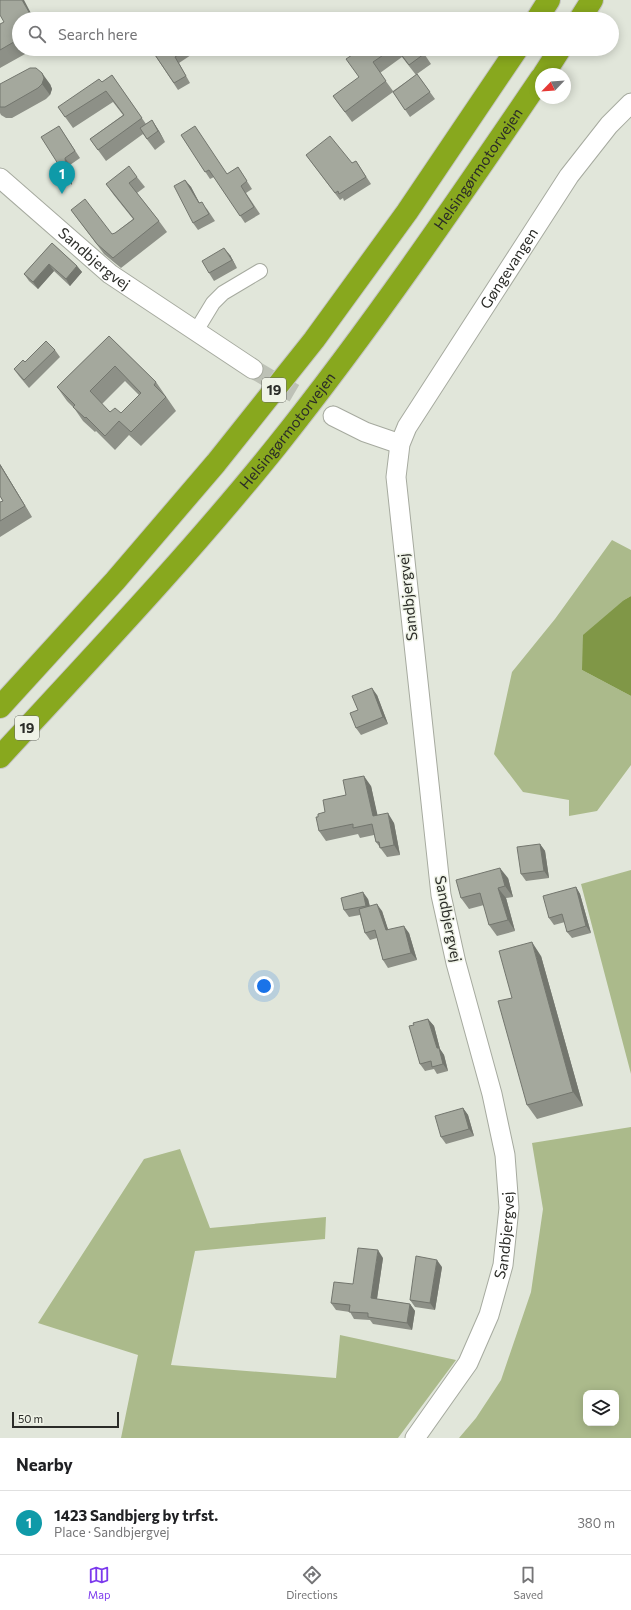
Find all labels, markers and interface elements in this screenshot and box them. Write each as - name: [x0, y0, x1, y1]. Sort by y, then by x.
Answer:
- search box: [12, 12, 619, 56]
- icon: search: [26, 23, 48, 45]
- text: Search here: [58, 25, 137, 43]
- north arrow: [535, 68, 571, 104]
- street label: Helsingørmotorvejen: [430, 104, 526, 233]
- pin: 1: [49, 161, 75, 194]
- street label: Sandbjergvej: [55, 223, 134, 293]
- street label: Gøngevangen: [476, 224, 541, 312]
- street label: Helsingørmotorvejen: [235, 368, 339, 492]
- road number: 19: [262, 378, 286, 402]
- street label: Sandbjergvej: [393, 552, 421, 642]
- road number: 19: [15, 716, 39, 740]
- street label: Sandbjergvej: [432, 874, 466, 964]
- your location: [254, 976, 274, 996]
- street label: Sandbjergvej: [490, 1191, 517, 1281]
- map controls: [583, 1390, 619, 1426]
- button: layers: [583, 1390, 619, 1426]
- scale bar: [12, 1410, 119, 1429]
- text: 50 m: [18, 1412, 43, 1425]
- text: Nearby: [16, 1454, 73, 1475]
- text: 1423 Sandbjerg by trfst.: [54, 1506, 218, 1524]
- text: 1: [26, 1515, 32, 1531]
- text: 380 m: [577, 1515, 615, 1531]
- text: Place · Sandbjergvej: [54, 1524, 170, 1540]
- tab: Map: [88, 1564, 111, 1601]
- tab: Directions: [286, 1564, 338, 1601]
- tab: Saved: [513, 1564, 543, 1601]

